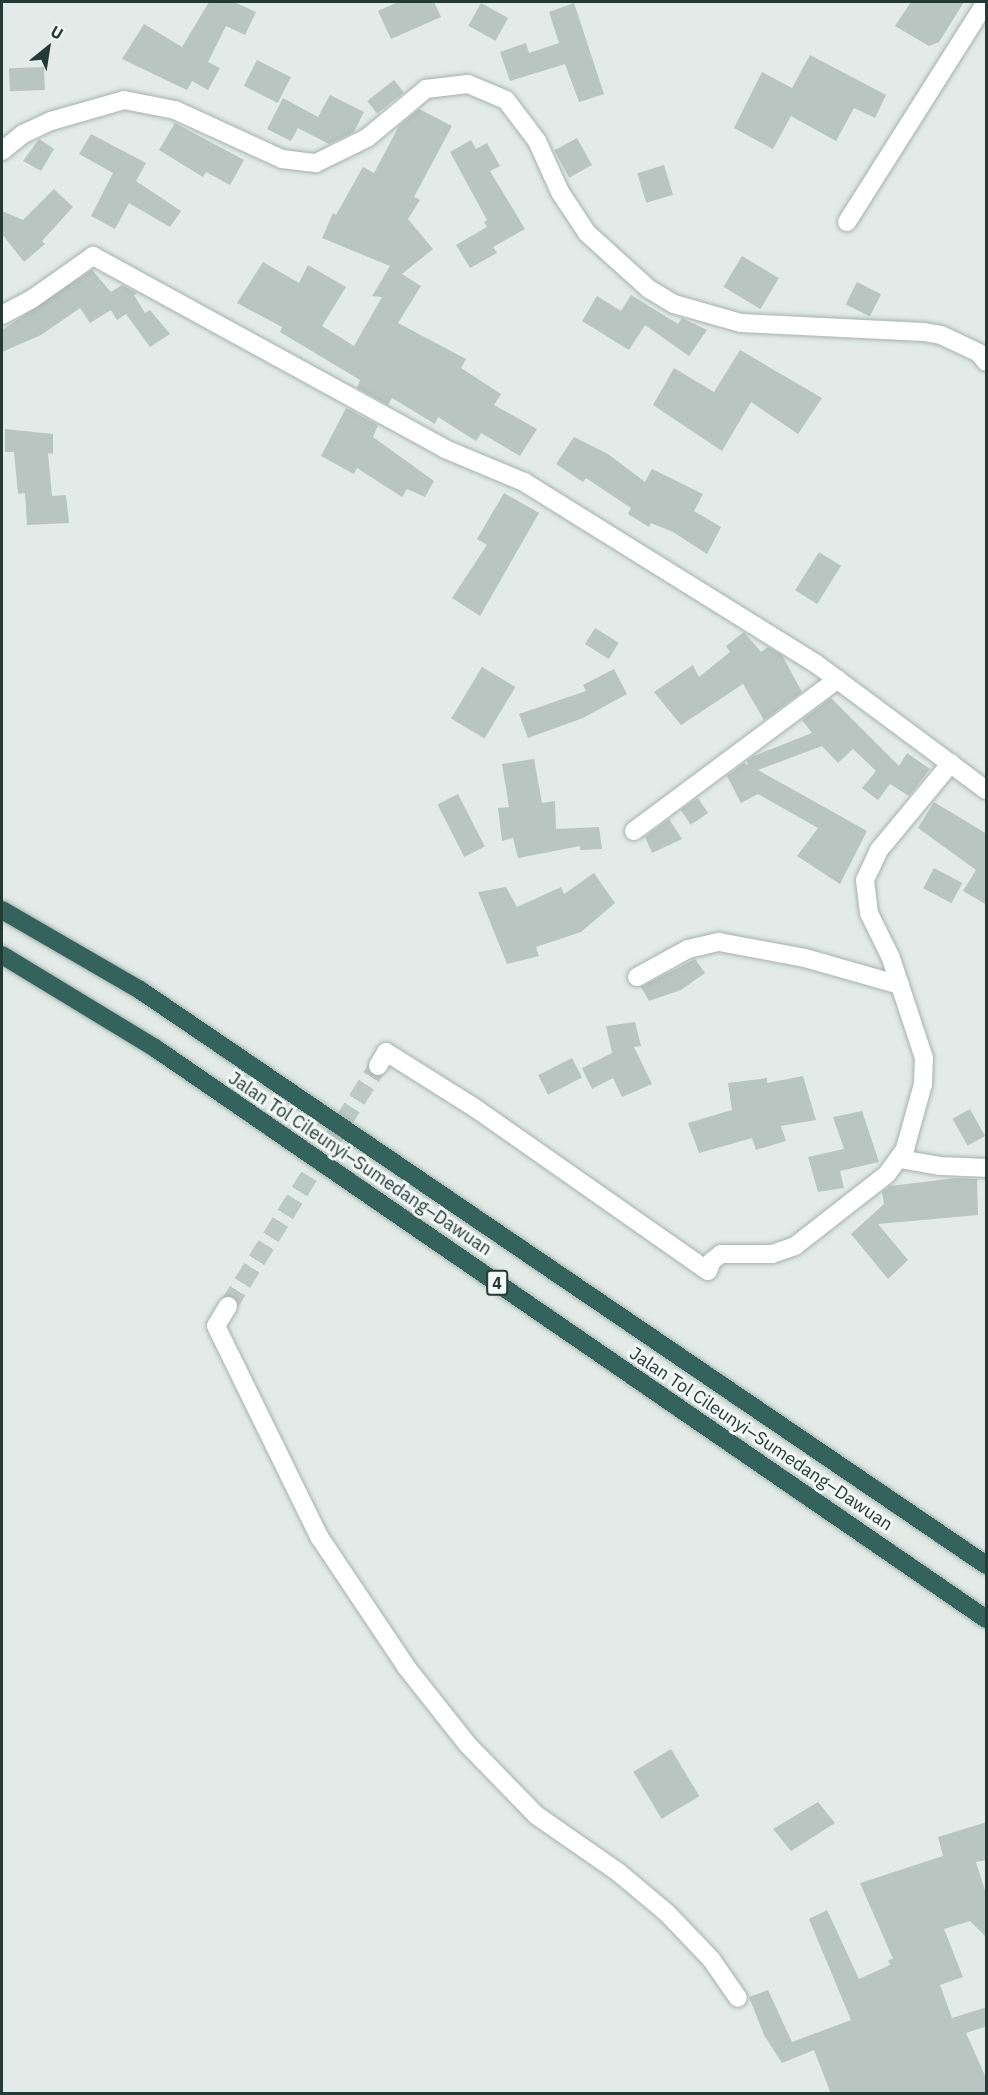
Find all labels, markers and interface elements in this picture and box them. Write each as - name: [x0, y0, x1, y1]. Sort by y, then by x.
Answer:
- north arrow: [18, 18, 78, 78]
- text: U: [47, 21, 67, 44]
- street label: Jalan Tol Cileunyi–Sumedang–Dawuan: [224, 1068, 496, 1260]
- road number: 4: [485, 1270, 509, 1296]
- street label: Jalan Tol Cileunyi–Sumedang–Dawuan: [625, 1343, 897, 1535]

